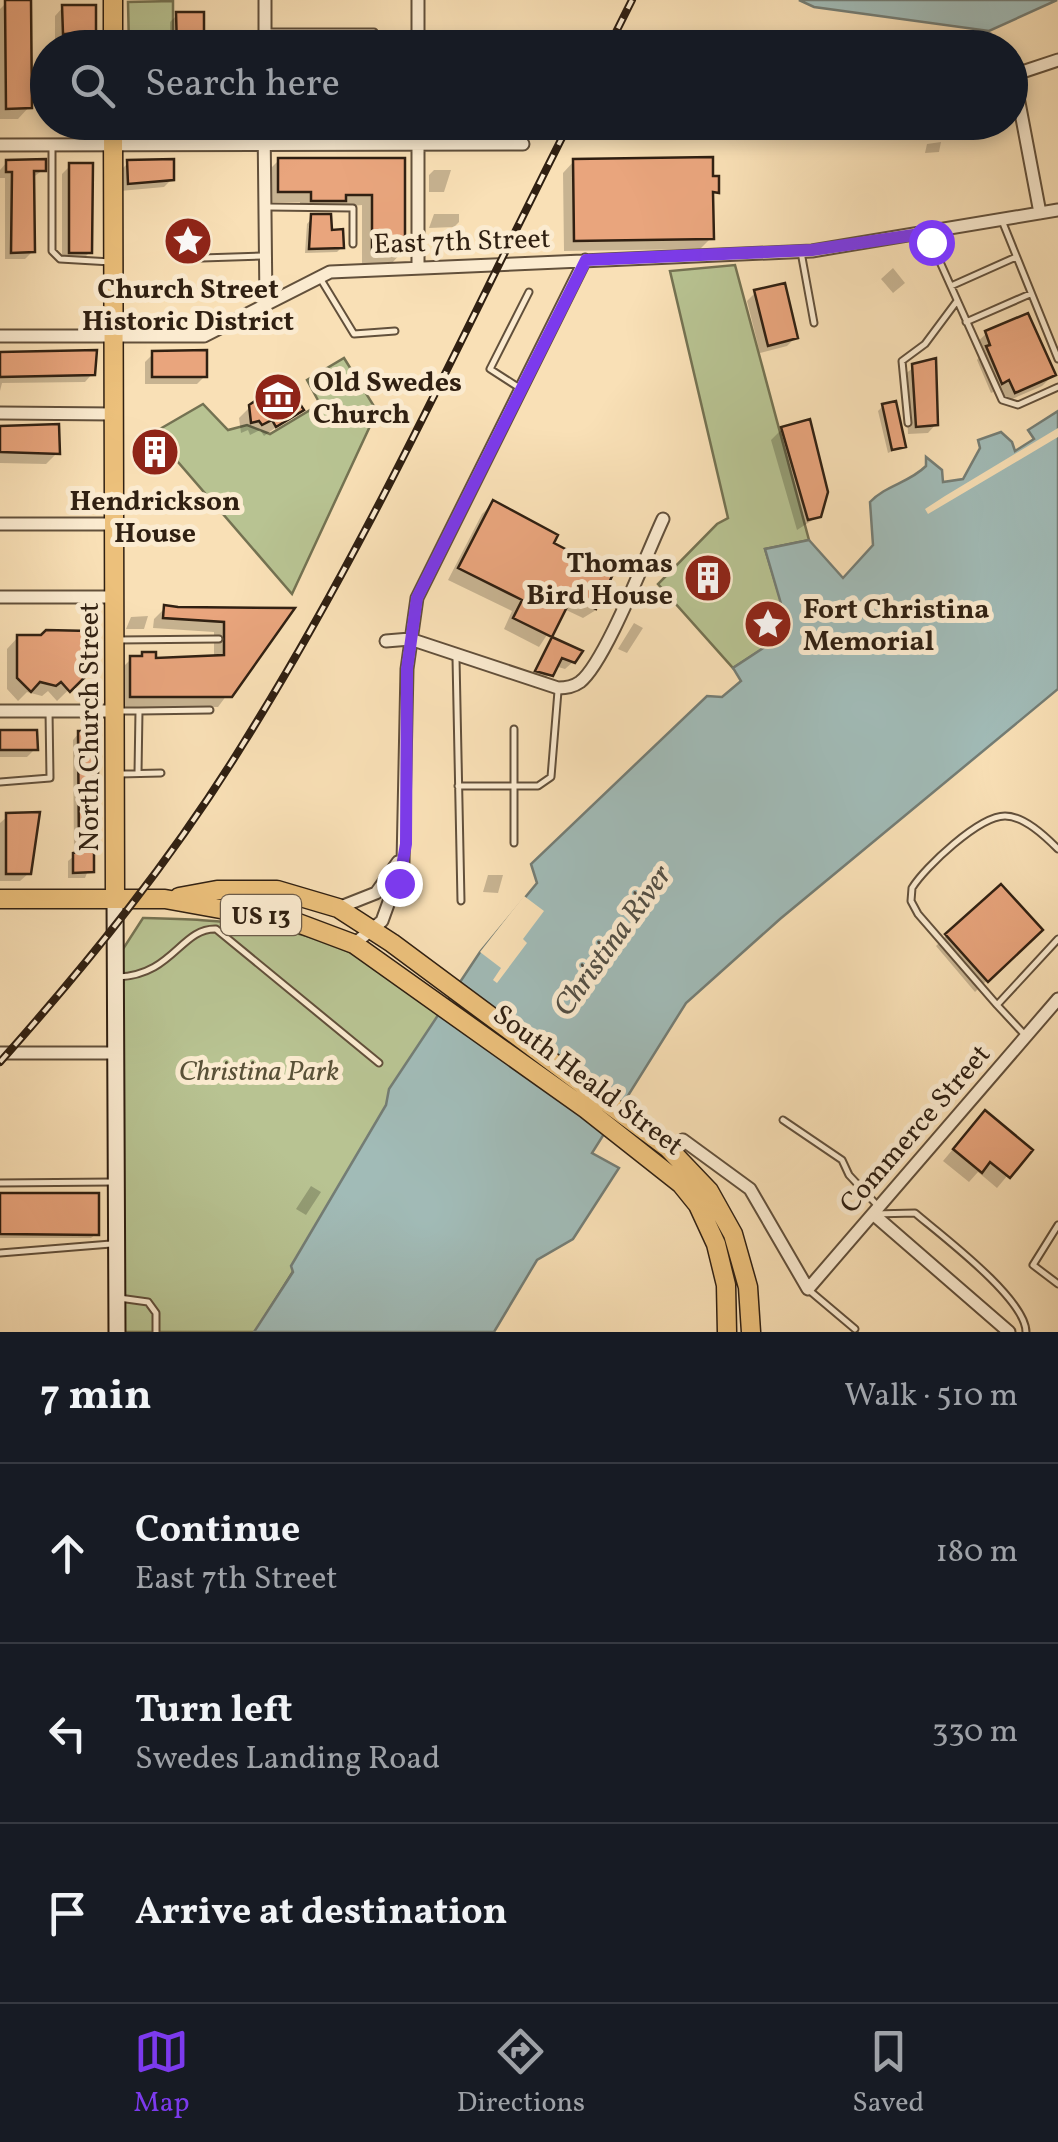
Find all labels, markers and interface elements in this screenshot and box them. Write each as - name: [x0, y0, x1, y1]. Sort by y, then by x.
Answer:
- search box: [30, 30, 1028, 140]
- icon: search: [65, 58, 120, 113]
- text: Search here: [145, 59, 340, 112]
- place icon: Church Street Historic District: [162, 215, 214, 267]
- street label: East 7th Street: [373, 220, 551, 265]
- route start: [909, 220, 955, 266]
- place label: Church Street Historic District: [82, 271, 294, 342]
- place label: Old Swedes Church: [313, 364, 462, 435]
- museum icon: Old Swedes Church: [252, 371, 304, 423]
- building icon: Hendrickson House: [129, 426, 181, 478]
- place label: Hendrickson House: [70, 483, 240, 554]
- place label: Thomas Bird House: [526, 545, 673, 616]
- building icon: Thomas Bird House: [682, 552, 734, 604]
- place label: Fort Christina Memorial: [803, 591, 990, 662]
- place icon: Fort Christina Memorial: [742, 598, 794, 650]
- street label: North Church Street: [71, 602, 110, 852]
- water label: Christina River: [544, 856, 683, 1026]
- route end: [377, 861, 423, 907]
- road number: US 13: [221, 895, 301, 935]
- street label: South Heald Street: [484, 996, 691, 1166]
- street label: Commerce Street: [831, 1037, 1000, 1223]
- park label: Christina Park: [179, 1053, 339, 1092]
- text: 7 min: [40, 1368, 152, 1427]
- text: Walk · 510 m: [844, 1375, 1018, 1419]
- text: Continue: [135, 1505, 300, 1558]
- icon: ahead: [40, 1526, 95, 1581]
- text: 180 m: [935, 1531, 1018, 1575]
- text: East 7th Street: [135, 1558, 338, 1602]
- text: Turn left: [135, 1685, 292, 1738]
- icon: left: [40, 1706, 95, 1761]
- text: 330 m: [932, 1711, 1018, 1755]
- text: Swedes Landing Road: [135, 1738, 440, 1782]
- icon: arrive: [40, 1886, 95, 1941]
- text: Arrive at destination: [135, 1887, 508, 1940]
- tab: Map: [134, 2024, 190, 2123]
- tab: Directions: [457, 2024, 585, 2123]
- tab: Saved: [852, 2024, 924, 2123]

